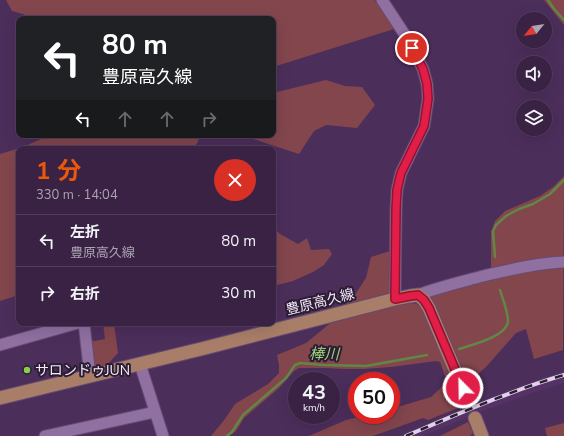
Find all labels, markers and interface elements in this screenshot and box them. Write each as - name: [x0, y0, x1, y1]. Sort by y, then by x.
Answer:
- north arrow: [516, 12, 552, 48]
- map controls: [516, 12, 552, 136]
- text: 80 m: [102, 26, 168, 64]
- pin: [395, 31, 429, 65]
- icon: left: [36, 32, 88, 84]
- icon: arrive: [401, 37, 423, 59]
- button: sound: [516, 56, 552, 92]
- text: 豊原高久線: [102, 65, 192, 89]
- button: layers: [516, 100, 552, 136]
- icon: left: [72, 108, 94, 130]
- icon: ahead: [114, 108, 136, 130]
- icon: ahead: [156, 108, 178, 130]
- icon: right: [198, 108, 220, 130]
- text: 1 分: [36, 155, 81, 187]
- button: close: [214, 159, 256, 201]
- text: 330 m · 14:04: [36, 186, 118, 204]
- text: 左折: [70, 222, 100, 242]
- icon: left: [36, 230, 58, 252]
- text: 80 m: [221, 231, 256, 251]
- text: 豊原高久線: [70, 244, 135, 262]
- icon: right: [36, 282, 58, 304]
- text: 30 m: [221, 283, 256, 303]
- text: 右折: [70, 284, 100, 304]
- street label: 豊原高久線: [284, 284, 356, 320]
- water label: 棒川: [309, 344, 341, 364]
- place label: サロンドゥJUN: [35, 361, 130, 380]
- marker: サロンドゥJUN: [22, 365, 32, 375]
- position arrow: [442, 367, 484, 409]
- speed limit sign: 50: [348, 372, 400, 424]
- text: 43: [302, 379, 326, 406]
- text: km/h: [303, 401, 325, 415]

